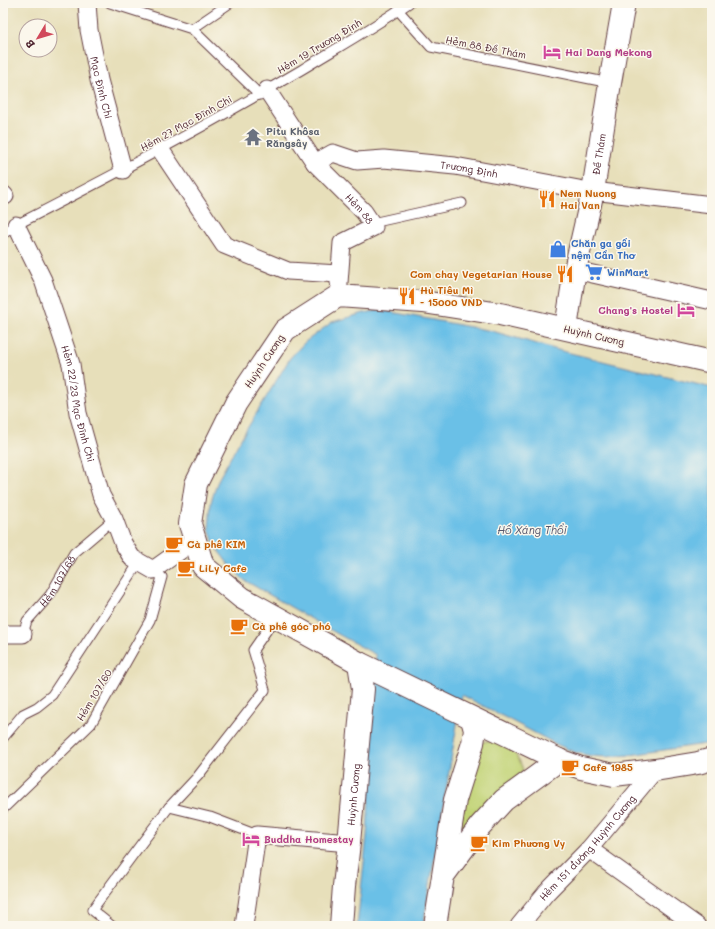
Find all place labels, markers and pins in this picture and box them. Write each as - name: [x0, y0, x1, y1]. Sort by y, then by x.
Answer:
- hotel icon: Hai Dang Mekong: [542, 42, 562, 62]
- place label: Hai Dang Mekong: [565, 45, 652, 59]
- place label: Pitu Khôsa Răngsây: [266, 124, 320, 150]
- temple icon: Pitu Khôsa Răngsây: [243, 127, 263, 147]
- place label: Nem Nuong Hai Van: [560, 186, 616, 212]
- restaurant icon: Nem Nuong Hai Van: [537, 189, 557, 209]
- place label: Chăn ga gối nệm Cần Thơ: [571, 236, 636, 262]
- shop icon: Chăn ga gối nệm Cần Thơ: [548, 239, 568, 259]
- supermarket icon: WinMart: [584, 262, 604, 282]
- restaurant icon: Com chay Vegetarian House: [555, 264, 575, 284]
- place label: WinMart: [607, 265, 649, 279]
- place label: Com chay Vegetarian House: [410, 267, 552, 281]
- place label: Hù Tiêu Mì - 15000 VND: [420, 283, 482, 309]
- restaurant icon: Hù Tiêu Mì - 15000 VND: [397, 286, 417, 306]
- hotel icon: Chang's Hostel: [676, 300, 696, 320]
- place label: Chang's Hostel: [598, 303, 673, 317]
- cafe icon: Cà phê KIM: [164, 534, 184, 554]
- place label: Cà phê KIM: [187, 537, 246, 551]
- cafe icon: LiLy Cafe: [176, 558, 196, 578]
- place label: LiLy Cafe: [199, 561, 247, 575]
- cafe icon: Cà phê góc phó: [229, 616, 249, 636]
- place label: Cà phê góc phó: [252, 619, 331, 633]
- cafe icon: Cafe 1985: [560, 757, 580, 777]
- place label: Cafe 1985: [583, 760, 633, 774]
- hotel icon: Buddha Homestay: [241, 829, 261, 849]
- place label: Buddha Homestay: [264, 832, 354, 846]
- cafe icon: Kim Phương Vy: [469, 833, 489, 853]
- place label: Kim Phương Vy: [492, 836, 566, 850]

